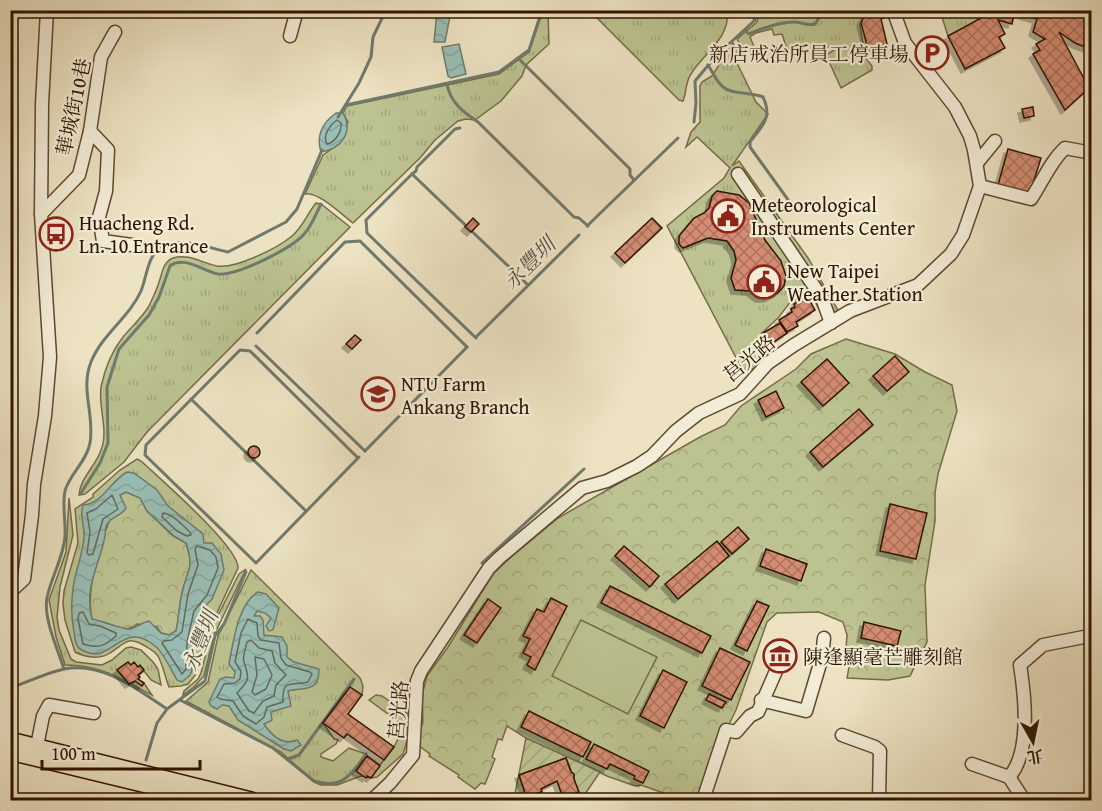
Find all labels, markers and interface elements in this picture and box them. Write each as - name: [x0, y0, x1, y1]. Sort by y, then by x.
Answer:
- parking icon: 新店戒治所員工停車場: [914, 35, 950, 71]
- place label: 新店戒治所員工停車場: [709, 39, 909, 68]
- street label: 華城街10巷: [48, 55, 98, 159]
- place label: Meteorological Instruments Center: [751, 190, 915, 242]
- public building icon: Meteorological Instruments Center: [710, 198, 746, 234]
- place label: Huacheng Rd. Ln. 10 Entrance: [79, 208, 208, 260]
- bus stop icon: Huacheng Rd. Ln. 10 Entrance: [38, 216, 74, 252]
- water label: 永豐圳: [496, 228, 564, 296]
- place label: New Taipei Weather Station: [787, 256, 923, 308]
- public building icon: New Taipei Weather Station: [746, 264, 782, 300]
- street label: 莒光路: [717, 328, 781, 388]
- place label: NTU Farm Ankang Branch: [401, 369, 529, 421]
- school or university icon: NTU Farm Ankang Branch: [360, 376, 396, 412]
- water label: 永豐圳: [174, 603, 227, 676]
- museum icon: 陳逢顯毫芒雕刻館: [762, 638, 798, 674]
- place label: 陳逢顯毫芒雕刻館: [803, 642, 963, 671]
- street label: 莒光路: [381, 679, 415, 741]
- north arrow: [1003, 712, 1063, 772]
- scale bar: [42, 733, 200, 771]
- text: 100 m: [51, 740, 96, 767]
- text: 北: [1026, 744, 1045, 770]

